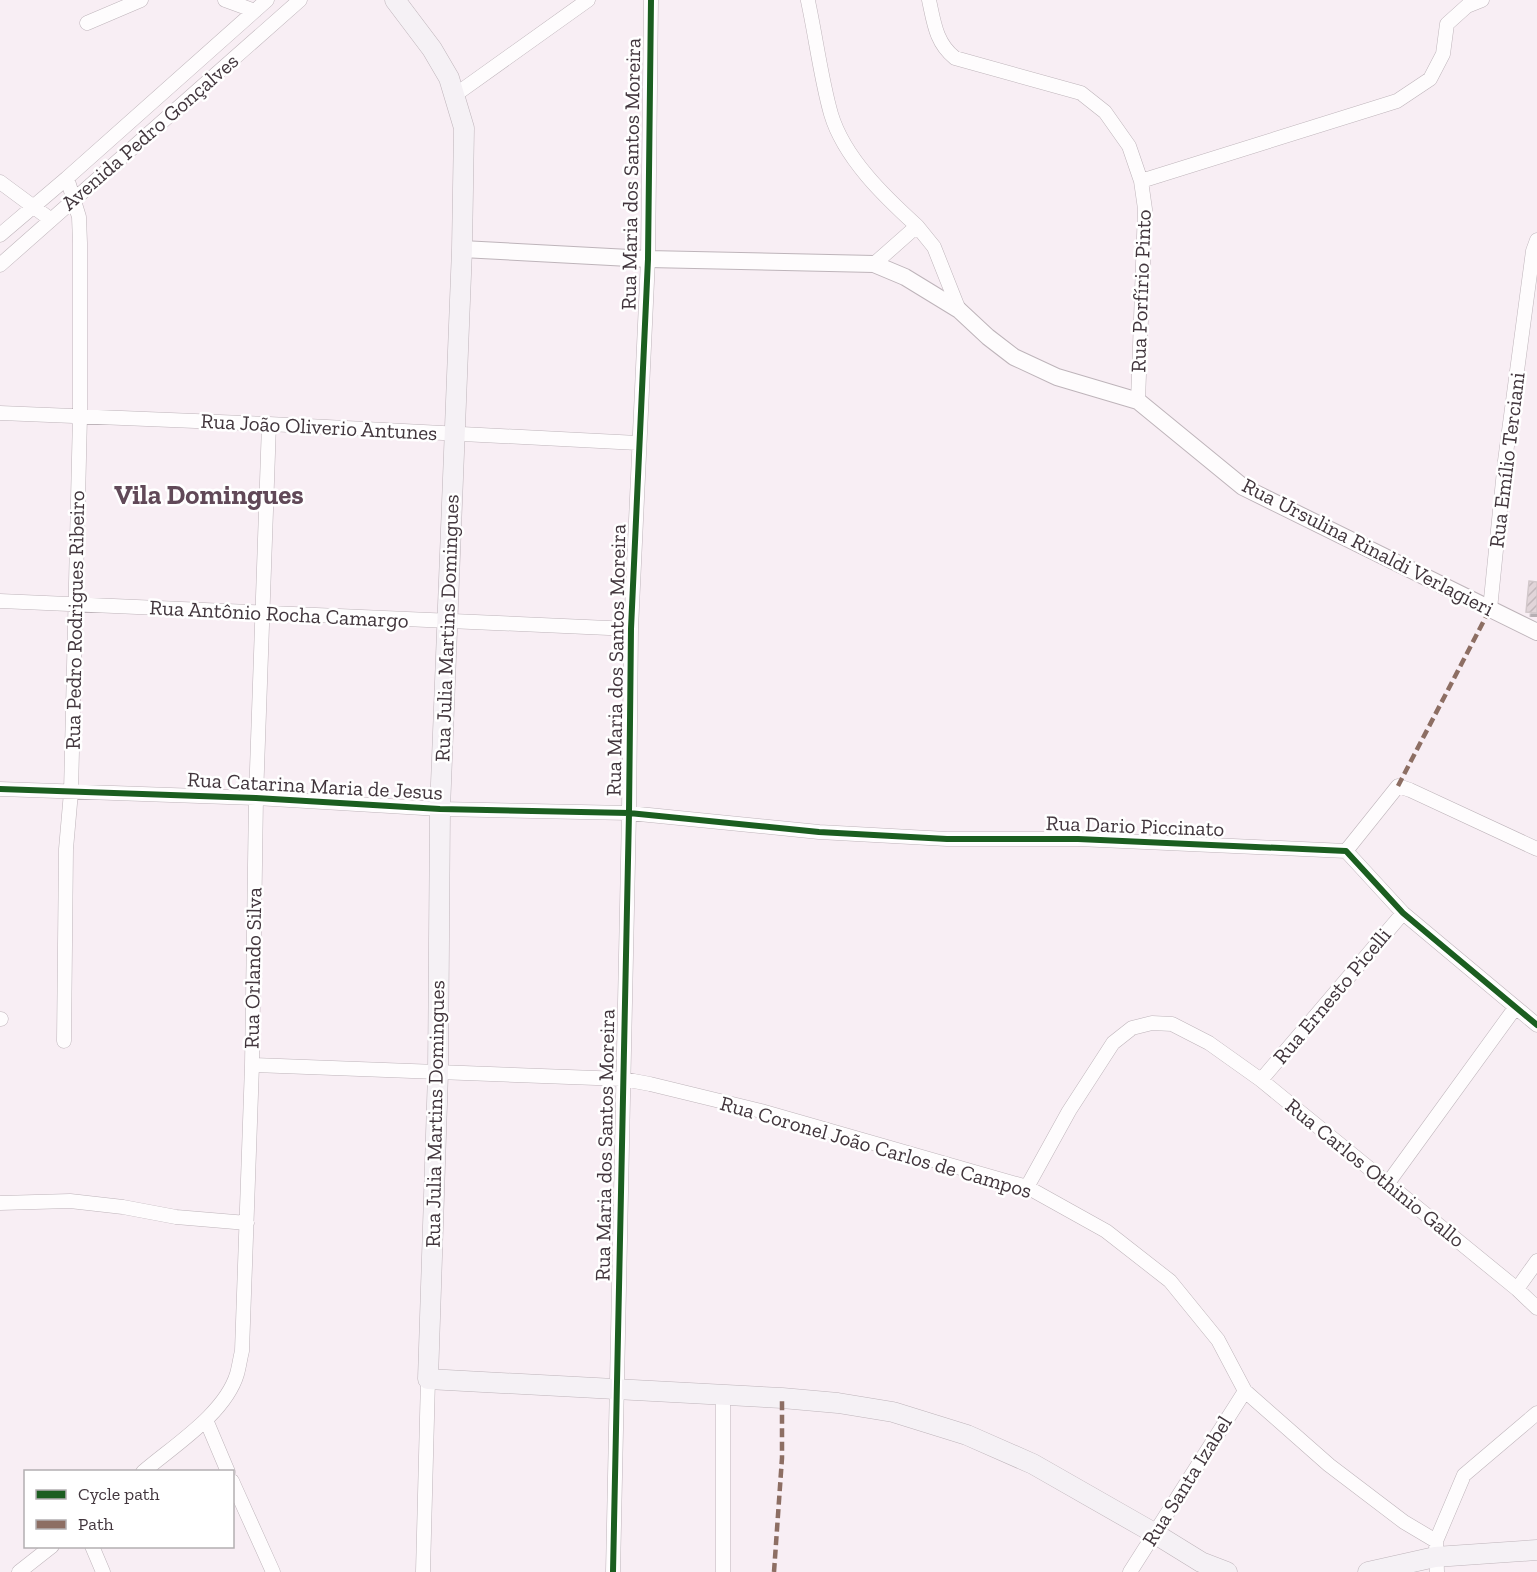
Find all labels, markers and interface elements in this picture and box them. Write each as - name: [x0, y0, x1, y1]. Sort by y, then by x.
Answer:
- street label: Rua Maria dos Santos Moreira: [616, 38, 645, 310]
- street label: Avenida Pedro Gonçalves: [56, 48, 243, 215]
- street label: Rua Porfírio Pinto: [1125, 209, 1156, 373]
- street label: Rua Emílio Terciani: [1483, 371, 1530, 549]
- street label: Rua João Oliverio Antunes: [200, 408, 438, 445]
- street label: Rua Ursulina Rinaldi Verlagieri: [1238, 472, 1498, 621]
- district label: Vila Domingues: [114, 479, 304, 511]
- street label: Rua Pedro Rodrigues Ribeiro: [60, 490, 89, 750]
- street label: Rua Julia Martins Domingues: [429, 494, 464, 762]
- street label: Rua Maria dos Santos Moreira: [601, 524, 630, 796]
- street label: Rua Antônio Rocha Camargo: [149, 594, 409, 633]
- street label: Rua Catarina Maria de Jesus: [187, 766, 443, 805]
- street label: Rua Dario Piccinato: [1045, 810, 1225, 841]
- street label: Rua Orlando Silva: [239, 887, 266, 1049]
- street label: Rua Ernesto Picelli: [1267, 923, 1396, 1069]
- street label: Rua Julia Martins Domingues: [420, 980, 449, 1248]
- street label: Rua Maria dos Santos Moreira: [590, 1009, 619, 1281]
- street label: Rua Coronel João Carlos de Campos: [717, 1090, 1035, 1203]
- street label: Rua Carlos Othinio Gallo: [1281, 1093, 1470, 1253]
- street label: Rua Santa Izabel: [1137, 1411, 1237, 1551]
- legend: [24, 1470, 234, 1548]
- text: Cycle path: [78, 1483, 160, 1505]
- text: Path: [78, 1513, 114, 1535]

